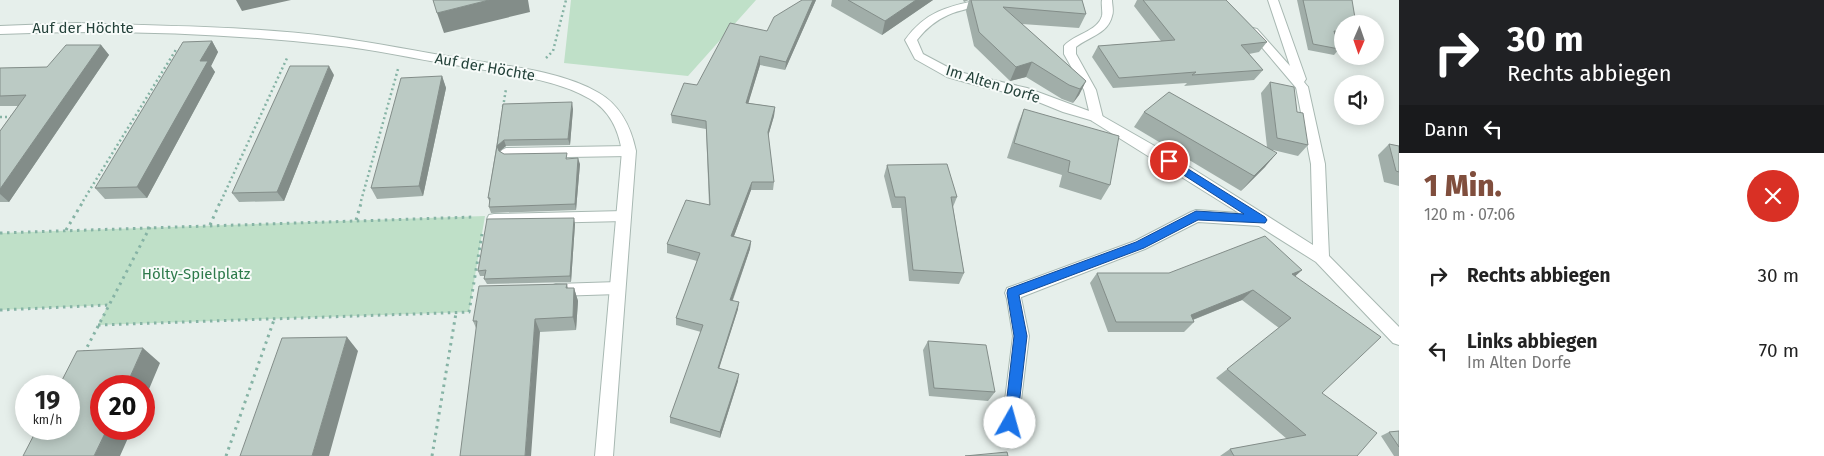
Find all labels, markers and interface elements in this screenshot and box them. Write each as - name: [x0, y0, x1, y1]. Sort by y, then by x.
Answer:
- north arrow: [1334, 15, 1384, 65]
- map controls: [1334, 15, 1384, 125]
- text: 30 m: [1507, 18, 1584, 60]
- street label: Auf der Höchte: [32, 19, 134, 37]
- icon: right: [1424, 20, 1489, 85]
- street label: Auf der Höchte: [433, 49, 537, 85]
- text: Rechts abbiegen: [1507, 60, 1672, 87]
- street label: Im Alten Dorfe: [944, 61, 1042, 107]
- button: sound: [1334, 75, 1384, 125]
- icon: left: [1479, 115, 1507, 143]
- text: Dann: [1424, 118, 1469, 141]
- pin: [1148, 140, 1190, 182]
- icon: arrive: [1155, 147, 1183, 175]
- text: 1 Min.: [1424, 168, 1502, 204]
- button: close: [1747, 170, 1799, 222]
- text: 120 m · 07:06: [1424, 205, 1515, 224]
- icon: right: [1424, 262, 1452, 290]
- text: Rechts abbiegen: [1467, 264, 1610, 287]
- text: 30 m: [1758, 264, 1799, 287]
- park label: Hölty-Spielplatz: [142, 265, 251, 283]
- text: Links abbiegen: [1467, 330, 1598, 353]
- icon: left: [1424, 337, 1452, 365]
- text: 70 m: [1759, 339, 1799, 362]
- text: Im Alten Dorfe: [1467, 353, 1571, 372]
- speed limit sign: 20: [90, 375, 155, 440]
- text: 19: [35, 386, 60, 416]
- position arrow: [983, 396, 1035, 448]
- text: km/h: [33, 413, 62, 427]

